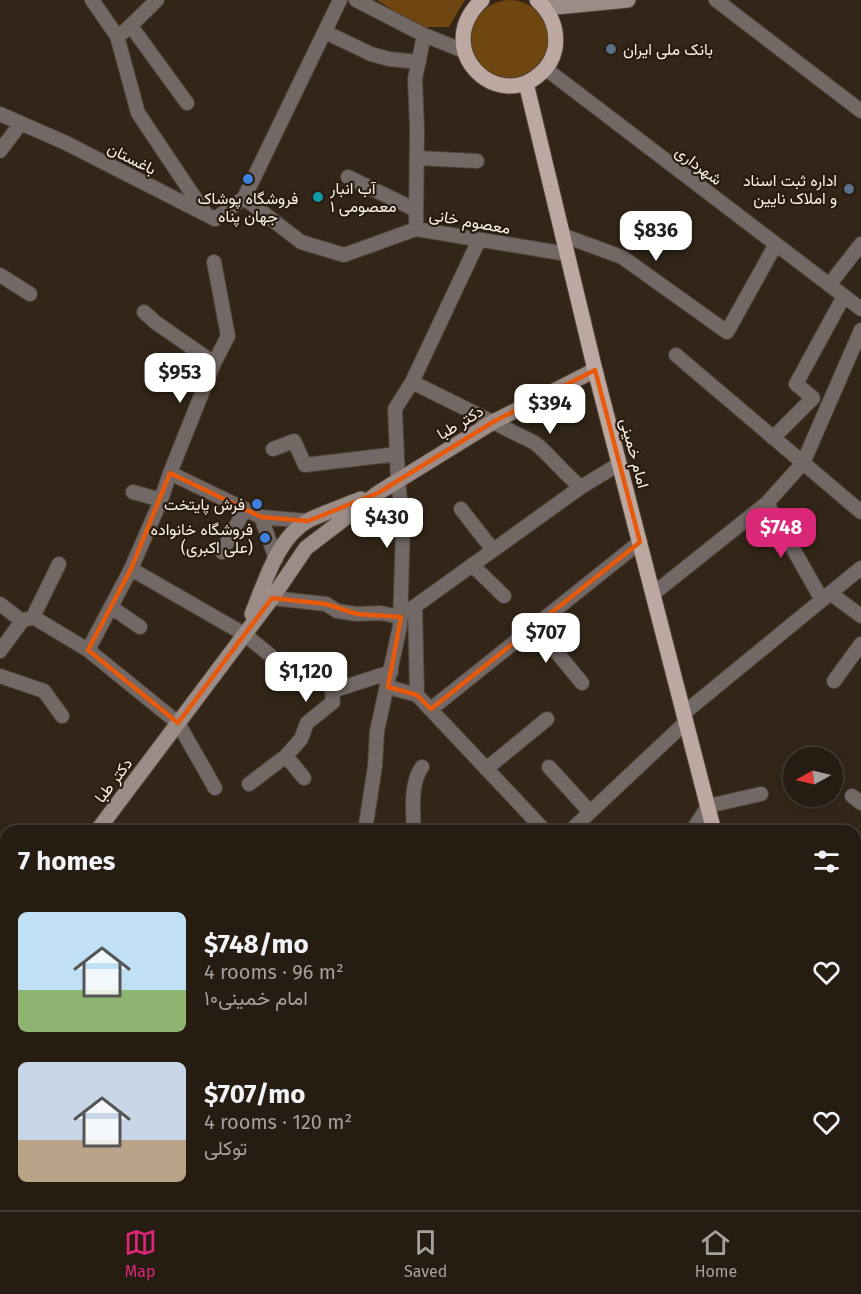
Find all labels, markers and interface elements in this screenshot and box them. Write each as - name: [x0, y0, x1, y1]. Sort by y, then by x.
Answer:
- place label: بانک ملی ایران: [623, 40, 713, 60]
- marker: بانک ملی ایران: [604, 42, 618, 56]
- street label: باغستان: [104, 138, 159, 179]
- street label: شهرداری: [671, 142, 726, 190]
- place label: اداره ثبت اسناد و املاک نایین: [743, 171, 837, 209]
- marker: فروشگاه پوشاک جهان پناه: [241, 172, 255, 186]
- place label: آب انبار معصومی ۱: [329, 179, 397, 217]
- marker: اداره ثبت اسناد و املاک نایین: [842, 182, 856, 196]
- place label: فروشگاه پوشاک جهان پناه: [198, 189, 298, 228]
- marker: آب انبار معصومی ۱: [311, 190, 325, 204]
- street label: معصوم خانی: [428, 205, 512, 239]
- pin: $836: [620, 211, 692, 262]
- text: $836: [634, 218, 678, 242]
- pin: $953: [144, 353, 216, 404]
- text: $953: [159, 360, 201, 384]
- pin: $394: [514, 384, 586, 435]
- text: $394: [528, 391, 572, 415]
- street label: دکتر طبا: [434, 401, 487, 445]
- street label: امام خمینی: [615, 416, 653, 490]
- place label: فرش پایتخت: [164, 495, 245, 516]
- marker: فرش پایتخت: [250, 497, 264, 511]
- pin: $430: [351, 498, 423, 549]
- text: $430: [365, 505, 409, 529]
- pin: $748: [745, 508, 817, 559]
- text: $748: [760, 515, 802, 539]
- place label: فروشگاه خانواده (علی اکبری): [151, 520, 253, 558]
- marker: فروشگاه خانواده (علی اکبری): [258, 531, 272, 545]
- pin: $707: [510, 613, 582, 664]
- text: $707: [526, 620, 566, 644]
- pin: $1,120: [257, 652, 355, 703]
- text: $1,120: [279, 659, 333, 683]
- north arrow: [783, 747, 843, 807]
- map controls: [783, 747, 843, 807]
- street label: دکتر طبا: [90, 754, 137, 807]
- icon: filters: [810, 845, 843, 878]
- text: 7 homes: [18, 846, 115, 877]
- text: $748/mo: [204, 929, 309, 960]
- icon: home: [66, 936, 138, 1008]
- icon: heart: [810, 956, 843, 989]
- text: 4 rooms · 96 m²: [204, 960, 344, 984]
- text: امام خمینی۱۰: [204, 986, 308, 1010]
- text: $707/mo: [204, 1079, 305, 1110]
- icon: home: [66, 1086, 138, 1158]
- icon: heart: [810, 1106, 843, 1139]
- text: 4 rooms · 120 m²: [204, 1110, 352, 1134]
- text: توکلی: [204, 1136, 247, 1160]
- tab: Map: [124, 1226, 157, 1281]
- tab: Saved: [404, 1226, 447, 1281]
- tab: Home: [695, 1226, 737, 1281]

